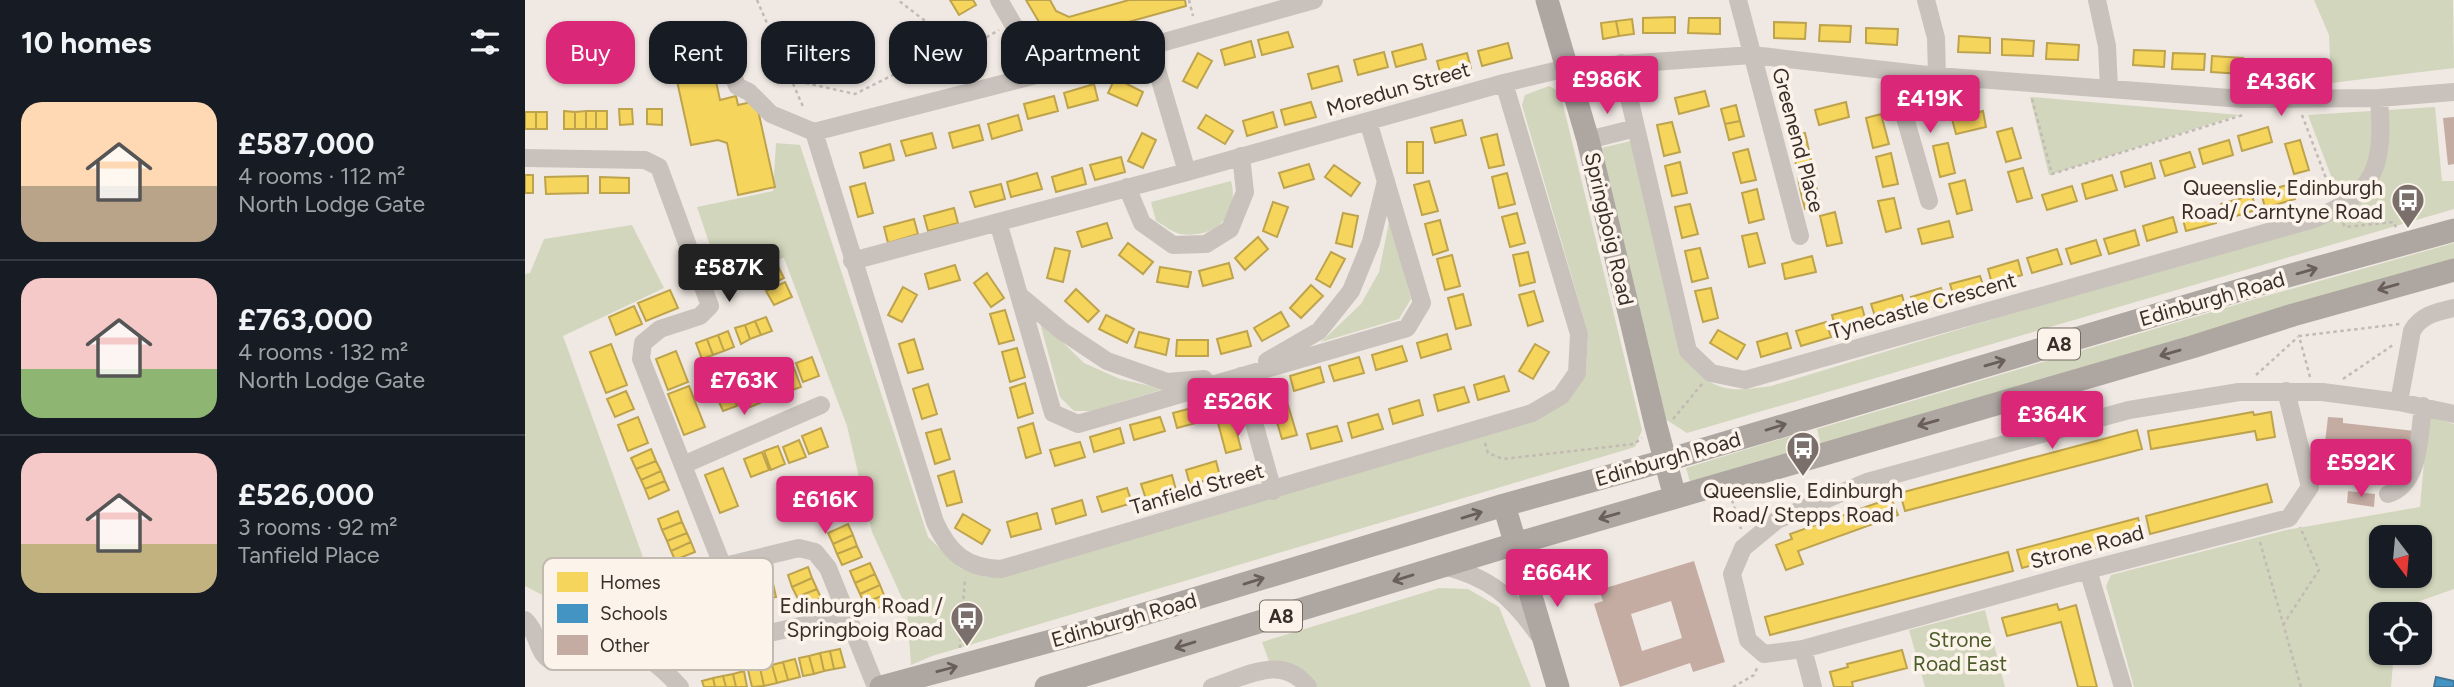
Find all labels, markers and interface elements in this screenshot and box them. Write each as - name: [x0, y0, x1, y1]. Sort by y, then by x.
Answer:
- chip: Buy: [546, 21, 635, 84]
- chip: Rent: [649, 21, 747, 84]
- chip: Filters: [761, 21, 875, 84]
- chip: New: [889, 21, 987, 84]
- chip: Apartment: [1001, 21, 1165, 84]
- icon: filters: [466, 23, 504, 61]
- text: 10 homes: [21, 24, 152, 61]
- street label: Moredun Street: [1323, 56, 1473, 121]
- pin: £986K: [1558, 57, 1656, 116]
- pin: £436K: [2232, 58, 2330, 118]
- text: £986K: [1572, 65, 1642, 93]
- street label: Greenend Place: [1767, 65, 1830, 215]
- text: £436K: [2246, 67, 2316, 95]
- pin: £419K: [1881, 76, 1979, 135]
- text: £419K: [1897, 84, 1963, 112]
- text: £587,000: [238, 125, 374, 162]
- icon: home: [77, 130, 161, 214]
- street label: Springboig Road: [1580, 150, 1639, 308]
- text: 4 rooms · 112 m²: [238, 162, 405, 190]
- place label: Queenslie, Edinburgh Road/ Carntyne Road: [2181, 175, 2383, 224]
- bus stop icon: Queenslie, Edinburgh Road/ Carntyne Road: [2389, 181, 2427, 230]
- text: North Lodge Gate: [238, 190, 425, 218]
- pin: £587K: [680, 244, 778, 304]
- text: £587K: [694, 253, 764, 281]
- one-way arrow: [2296, 263, 2318, 276]
- street label: Edinburgh Road: [2136, 266, 2287, 331]
- street label: Tynecastle Crescent: [1827, 267, 2019, 344]
- one-way arrow: [2377, 281, 2400, 294]
- text: £763,000: [238, 301, 373, 338]
- icon: home: [77, 306, 161, 390]
- road number: A8: [2038, 328, 2080, 360]
- text: 4 rooms · 132 m²: [238, 338, 408, 366]
- one-way arrow: [2160, 348, 2182, 361]
- one-way arrow: [1983, 355, 2005, 368]
- pin: £763K: [695, 358, 793, 417]
- text: North Lodge Gate: [238, 366, 425, 394]
- text: £763K: [710, 366, 778, 394]
- pin: £526K: [1189, 378, 1287, 438]
- text: £526K: [1203, 387, 1273, 415]
- pin: £364K: [2003, 392, 2101, 451]
- text: £364K: [2017, 400, 2087, 428]
- one-way arrow: [1918, 418, 1940, 431]
- one-way arrow: [1765, 420, 1787, 433]
- street label: Edinburgh Road: [1592, 426, 1743, 491]
- bus stop icon: Queenslie, Edinburgh Road/ Stepps Road: [1784, 429, 1822, 478]
- pin: £592K: [2312, 440, 2410, 499]
- text: £592K: [2326, 448, 2396, 476]
- street label: Tanfield Street: [1127, 458, 1267, 520]
- text: £526,000: [238, 476, 374, 513]
- pin: £616K: [776, 476, 874, 536]
- place label: Queenslie, Edinburgh Road/ Stepps Road: [1703, 478, 1903, 527]
- icon: home: [77, 481, 161, 565]
- text: £616K: [792, 485, 858, 513]
- one-way arrow: [1461, 508, 1483, 521]
- one-way arrow: [1599, 511, 1621, 524]
- text: 3 rooms · 92 m²: [238, 513, 398, 541]
- street label: Strone Road: [2027, 519, 2147, 574]
- north arrow: [2369, 525, 2433, 588]
- map controls: [2369, 525, 2432, 665]
- text: Tanfield Place: [238, 541, 380, 569]
- pin: £664K: [1508, 550, 1606, 609]
- legend: [543, 558, 773, 670]
- text: £664K: [1522, 558, 1592, 586]
- text: Homes: [600, 571, 661, 594]
- one-way arrow: [1392, 573, 1414, 586]
- one-way arrow: [1243, 574, 1265, 587]
- street label: Edinburgh Road: [1048, 587, 1199, 652]
- place label: Edinburgh Road / Springboig Road: [780, 593, 943, 642]
- bus stop icon: Edinburgh Road / Springboig Road: [948, 599, 986, 648]
- road number: A8: [1260, 600, 1302, 632]
- text: Schools: [600, 602, 668, 625]
- button: locate: [2369, 602, 2432, 665]
- park label: Strone Road East: [1913, 627, 2007, 676]
- text: Other: [600, 634, 650, 657]
- one-way arrow: [1174, 639, 1196, 652]
- one-way arrow: [936, 662, 958, 675]

